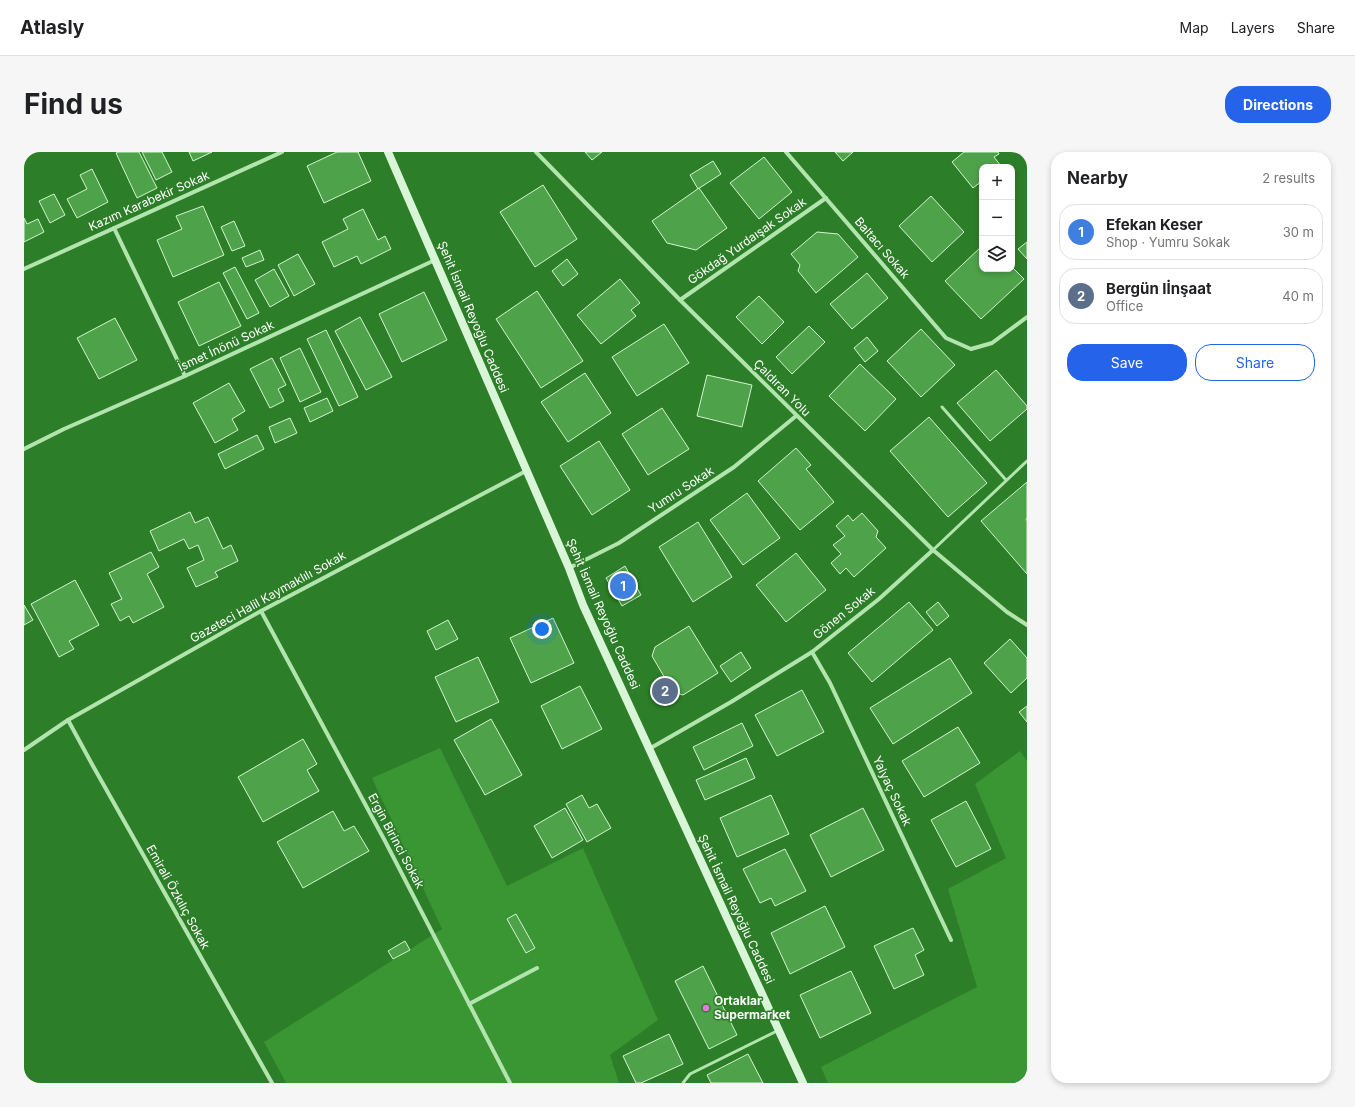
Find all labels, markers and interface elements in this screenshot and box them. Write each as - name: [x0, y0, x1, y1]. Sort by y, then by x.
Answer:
- text: Atlasly: [20, 16, 84, 39]
- text: Map: [1180, 19, 1209, 36]
- text: Layers: [1231, 19, 1275, 36]
- text: Share: [1297, 19, 1335, 36]
- button: Directions: [1225, 86, 1331, 123]
- text: Find us: [24, 87, 123, 121]
- map controls: [979, 164, 1015, 272]
- button: +: [979, 164, 1015, 200]
- street label: Kazım Karabekir Sokak: [86, 167, 212, 234]
- text: Nearby: [1067, 168, 1128, 188]
- text: 2 results: [1262, 170, 1315, 186]
- street label: Gökdağ Yurdaışak Sokak: [685, 194, 809, 287]
- button: −: [979, 200, 1015, 236]
- street label: Baltacı Sokak: [852, 214, 913, 282]
- text: Efekan Keser: [1106, 215, 1203, 234]
- text: 1: [1078, 224, 1084, 240]
- text: 30 m: [1283, 224, 1314, 240]
- text: Shop · Yumru Sokak: [1106, 234, 1230, 250]
- button: layers: [979, 236, 1015, 272]
- street label: Şehit İsmail Reyoğlu Caddesi: [435, 239, 512, 395]
- text: Bergün Iİnşaat: [1106, 279, 1211, 298]
- text: 2: [1077, 288, 1085, 304]
- text: 40 m: [1282, 288, 1314, 304]
- text: Office: [1106, 298, 1143, 314]
- street label: İsmet İnönü Sokak: [175, 317, 277, 374]
- button: Save: [1067, 344, 1187, 381]
- button: Share: [1195, 344, 1315, 381]
- street label: Çaldıran Yolu: [751, 356, 814, 419]
- street label: Yumru Sokak: [645, 463, 717, 516]
- street label: Şehit İsmail Reyoğlu Caddesi: [563, 536, 644, 691]
- street label: Gazeteci Halil Kaymaklılı Sokak: [187, 547, 349, 646]
- pin: 1: [610, 571, 636, 601]
- street label: Gönen Sokak: [810, 583, 878, 642]
- your location: [532, 619, 552, 639]
- pin: 2: [652, 676, 678, 706]
- street label: Yalyaç Sokak: [870, 753, 915, 829]
- street label: Ergin Birinci Sokak: [365, 791, 428, 891]
- street label: Şehit İsmail Reyoğlu Caddesi: [695, 832, 778, 986]
- street label: Emirali Özkılıç Sokak: [143, 842, 214, 952]
- place label: Ortaklar Supermarket: [714, 993, 791, 1022]
- marker: Ortaklar Supermarket: [701, 1003, 711, 1013]

